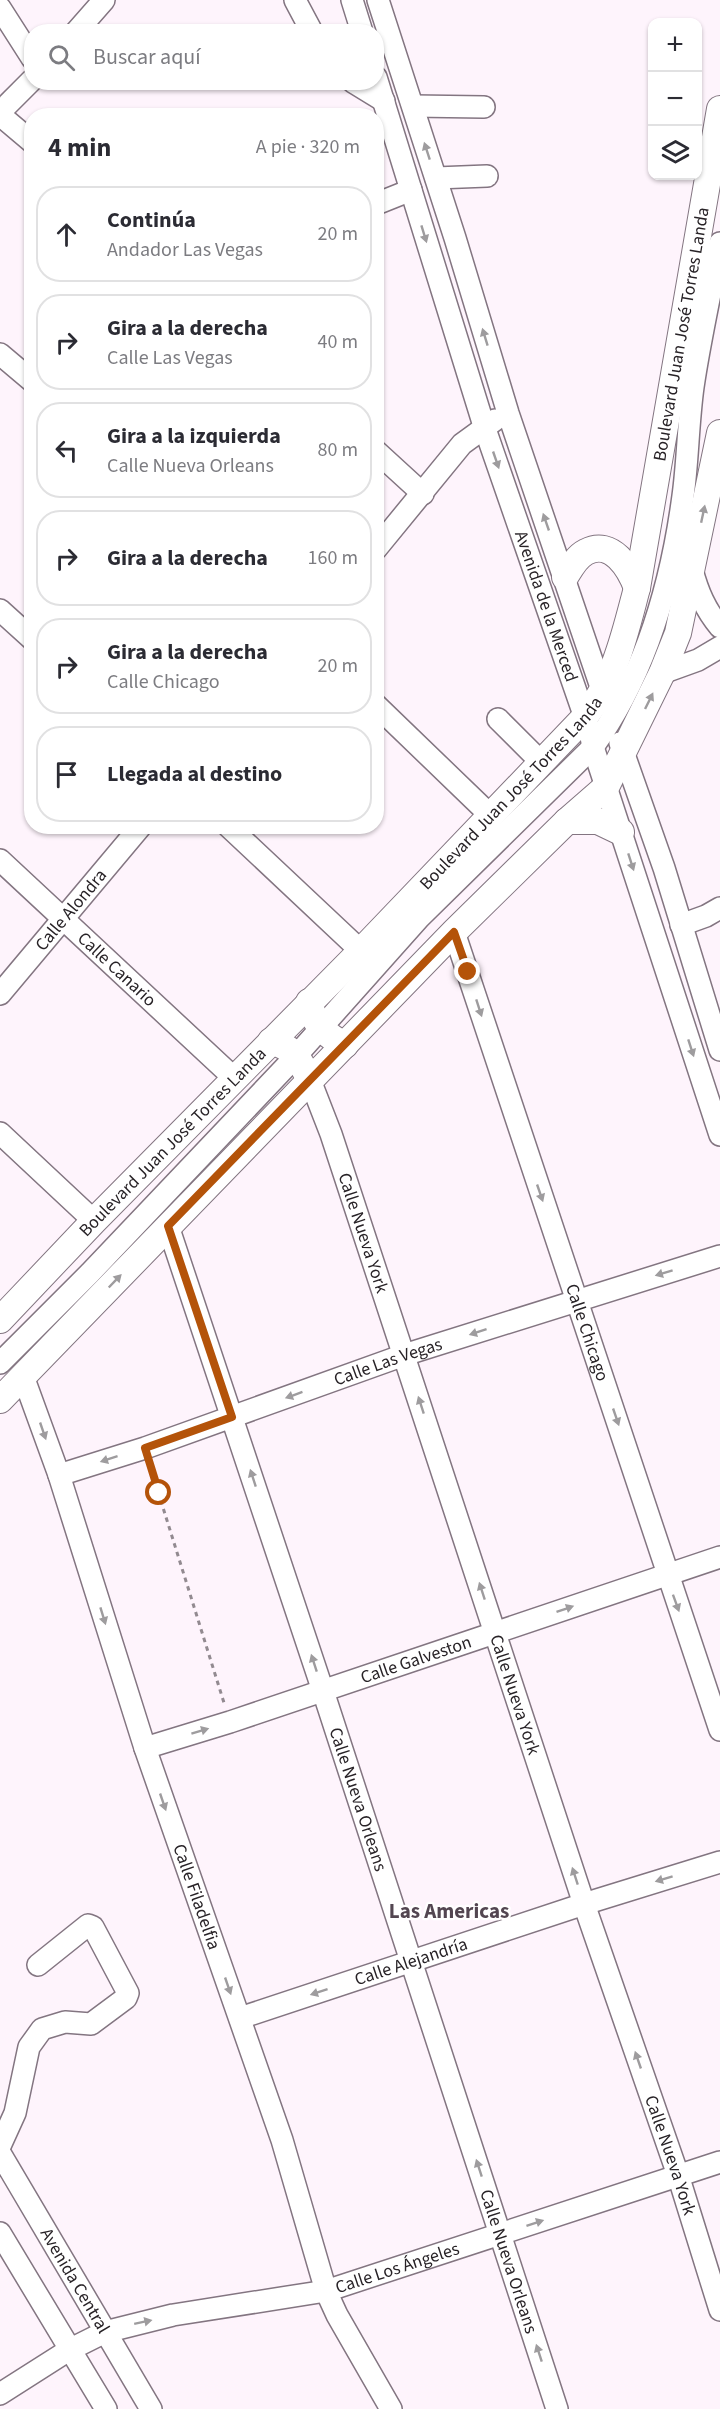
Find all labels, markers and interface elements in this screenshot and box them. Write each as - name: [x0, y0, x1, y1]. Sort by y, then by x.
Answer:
- map controls: [648, 18, 702, 180]
- button: +: [648, 18, 702, 72]
- search box: [24, 24, 384, 90]
- icon: search: [45, 41, 78, 74]
- text: Buscar aquí: [93, 41, 201, 73]
- button: −: [648, 72, 702, 126]
- button: layers: [648, 126, 702, 180]
- text: 4 min: [48, 129, 111, 166]
- text: A pie · 320 m: [256, 133, 360, 161]
- one-way arrow: [422, 142, 431, 160]
- text: Continúa: [107, 204, 196, 236]
- street label: Boulevard Juan José Torres Landa: [647, 205, 715, 463]
- icon: ahead: [50, 218, 83, 251]
- text: 20 m: [318, 220, 358, 248]
- one-way arrow: [420, 225, 429, 243]
- text: Andador Las Vegas: [107, 236, 263, 264]
- text: Gira a la derecha: [107, 312, 268, 344]
- icon: right: [50, 326, 83, 359]
- text: 40 m: [318, 328, 358, 356]
- one-way arrow: [480, 328, 489, 346]
- text: Calle Las Vegas: [107, 344, 233, 372]
- text: Gira a la izquierda: [107, 420, 281, 452]
- icon: left: [50, 434, 83, 467]
- text: 80 m: [318, 436, 358, 464]
- one-way arrow: [492, 451, 502, 469]
- text: Calle Nueva Orleans: [107, 452, 274, 480]
- one-way arrow: [699, 504, 708, 523]
- one-way arrow: [540, 513, 550, 531]
- street label: Avenida de la Merced: [509, 527, 584, 685]
- icon: right: [50, 542, 83, 575]
- text: Gira a la derecha: [107, 542, 268, 574]
- text: 160 m: [308, 544, 358, 572]
- text: Gira a la derecha: [107, 636, 268, 668]
- icon: right: [50, 650, 83, 683]
- text: 20 m: [318, 652, 358, 680]
- text: Calle Chicago: [107, 668, 220, 696]
- street label: Boulevard Juan José Torres Landa: [414, 692, 608, 895]
- one-way arrow: [645, 692, 654, 709]
- icon: arrive: [50, 758, 83, 791]
- text: Llegada al destino: [107, 758, 282, 790]
- one-way arrow: [627, 853, 636, 871]
- street label: Calle Alondra: [29, 863, 112, 956]
- street label: Calle Canario: [72, 926, 162, 1012]
- route end: [454, 958, 480, 984]
- one-way arrow: [475, 999, 485, 1017]
- one-way arrow: [687, 1039, 697, 1057]
- street label: Boulevard Juan José Torres Landa: [73, 1041, 272, 1242]
- street label: Calle Nueva York: [332, 1170, 395, 1296]
- one-way arrow: [536, 1184, 545, 1202]
- one-way arrow: [655, 1269, 673, 1278]
- one-way arrow: [108, 1273, 122, 1288]
- street label: Calle Chicago: [560, 1280, 615, 1384]
- one-way arrow: [469, 1327, 487, 1337]
- street label: Calle Las Vegas: [330, 1331, 445, 1392]
- one-way arrow: [284, 1390, 302, 1400]
- one-way arrow: [416, 1396, 425, 1414]
- one-way arrow: [612, 1408, 622, 1426]
- one-way arrow: [38, 1422, 48, 1440]
- one-way arrow: [100, 1455, 118, 1464]
- one-way arrow: [247, 1469, 257, 1487]
- route start: [145, 1479, 171, 1505]
- one-way arrow: [477, 1582, 486, 1600]
- one-way arrow: [672, 1594, 682, 1612]
- one-way arrow: [556, 1604, 574, 1614]
- one-way arrow: [99, 1607, 108, 1625]
- street label: Calle Galveston: [357, 1629, 475, 1690]
- street label: Calle Nueva York: [484, 1631, 547, 1758]
- one-way arrow: [309, 1654, 318, 1672]
- street label: Calle Nueva Orleans: [323, 1724, 393, 1875]
- one-way arrow: [191, 1726, 209, 1735]
- one-way arrow: [159, 1793, 169, 1811]
- street label: Calle Filadelfia: [167, 1840, 227, 1953]
- one-way arrow: [569, 1867, 579, 1885]
- one-way arrow: [655, 1875, 673, 1884]
- district label: Las Americas: [389, 1896, 509, 1926]
- street label: Calle Alejandría: [351, 1931, 471, 1992]
- one-way arrow: [224, 1977, 234, 1995]
- one-way arrow: [310, 1988, 328, 1997]
- one-way arrow: [633, 2051, 643, 2069]
- street label: Calle Nueva York: [639, 2092, 702, 2218]
- one-way arrow: [474, 2159, 483, 2177]
- street label: Calle Nueva Orleans: [474, 2186, 544, 2337]
- one-way arrow: [526, 2217, 544, 2227]
- street label: Avenida Central: [34, 2223, 116, 2338]
- street label: Calle Los Ángeles: [332, 2236, 462, 2300]
- one-way arrow: [134, 2317, 153, 2326]
- one-way arrow: [534, 2344, 544, 2362]

